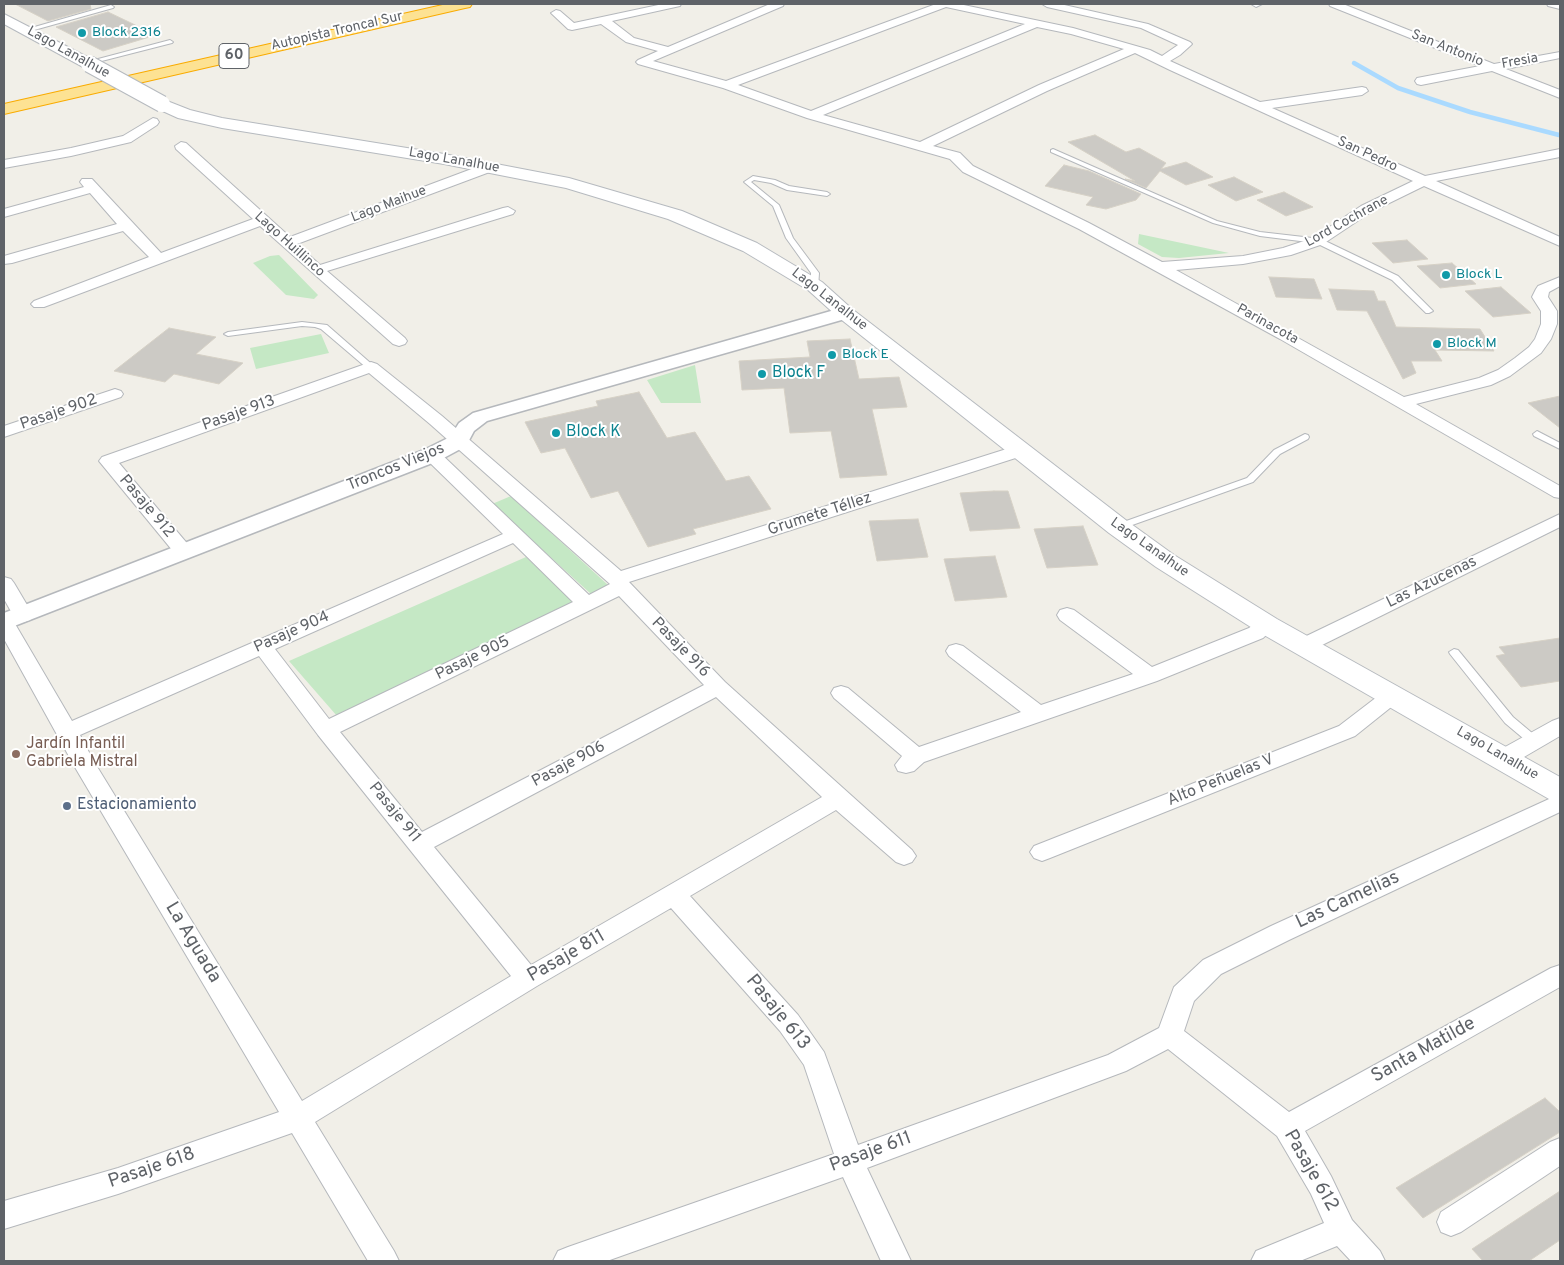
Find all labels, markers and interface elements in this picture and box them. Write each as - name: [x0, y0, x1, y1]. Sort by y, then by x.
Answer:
- street label: Autopista Troncal Sur: [269, 9, 405, 55]
- street label: Lago Lanalhue: [24, 23, 112, 83]
- place label: Block 2316: [92, 25, 161, 41]
- marker: Block 2316: [76, 27, 88, 39]
- street label: San Antonio: [1408, 27, 1486, 71]
- road number: 60: [219, 44, 249, 68]
- street label: Fresia: [1500, 51, 1540, 73]
- street label: San Pedro: [1334, 134, 1400, 176]
- street label: Lago Lanalhue: [407, 145, 501, 177]
- street label: Lago Maihue: [349, 183, 429, 227]
- street label: Lord Cochrane: [1303, 192, 1391, 252]
- street label: Lago Huillinco: [250, 209, 328, 281]
- street label: Lago Lanalhue: [788, 265, 870, 335]
- place label: Block L: [1456, 267, 1502, 283]
- marker: Block L: [1440, 269, 1452, 281]
- street label: Parinacota: [1233, 301, 1301, 349]
- place label: Block M: [1447, 336, 1497, 352]
- marker: Block M: [1431, 338, 1443, 350]
- place label: Block E: [842, 347, 889, 363]
- marker: Block E: [826, 349, 838, 361]
- place label: Block F: [772, 364, 825, 384]
- marker: Block F: [756, 368, 768, 380]
- street label: Pasaje 902: [18, 391, 100, 435]
- street label: Pasaje 913: [200, 392, 278, 436]
- place label: Block K: [566, 423, 621, 443]
- marker: Block K: [550, 427, 562, 439]
- street label: Troncos Viejos: [344, 440, 448, 496]
- street label: Pasaje 912: [114, 472, 178, 542]
- street label: Grumete Téllez: [766, 489, 874, 541]
- street label: Lago Lanalhue: [1107, 515, 1191, 581]
- street label: Las Azucenas: [1384, 553, 1480, 613]
- street label: Pasaje 904: [251, 608, 333, 658]
- street label: Pasaje 916: [647, 614, 713, 682]
- street label: Pasaje 905: [433, 633, 513, 685]
- street label: Lago Lanalhue: [1453, 724, 1541, 784]
- place label: Jardín Infantil Gabriela Mistral: [26, 735, 138, 773]
- street label: Pasaje 906: [529, 738, 609, 792]
- marker: Jardín Infantil Gabriela Mistral: [10, 748, 22, 760]
- street label: Alto Peñuelas V: [1165, 751, 1277, 811]
- street label: Pasaje 911: [364, 779, 424, 847]
- place label: Estacionamiento: [77, 796, 197, 816]
- marker: Estacionamiento: [61, 800, 73, 812]
- street label: Las Camelias: [1293, 867, 1403, 935]
- street label: La Aguada: [159, 898, 225, 988]
- street label: Pasaje 811: [524, 926, 610, 988]
- street label: Pasaje 613: [740, 971, 814, 1055]
- street label: Santa Matilde: [1368, 1013, 1480, 1089]
- street label: Pasaje 612: [1278, 1126, 1342, 1216]
- street label: Pasaje 611: [827, 1128, 915, 1178]
- street label: Pasaje 618: [106, 1144, 198, 1194]

